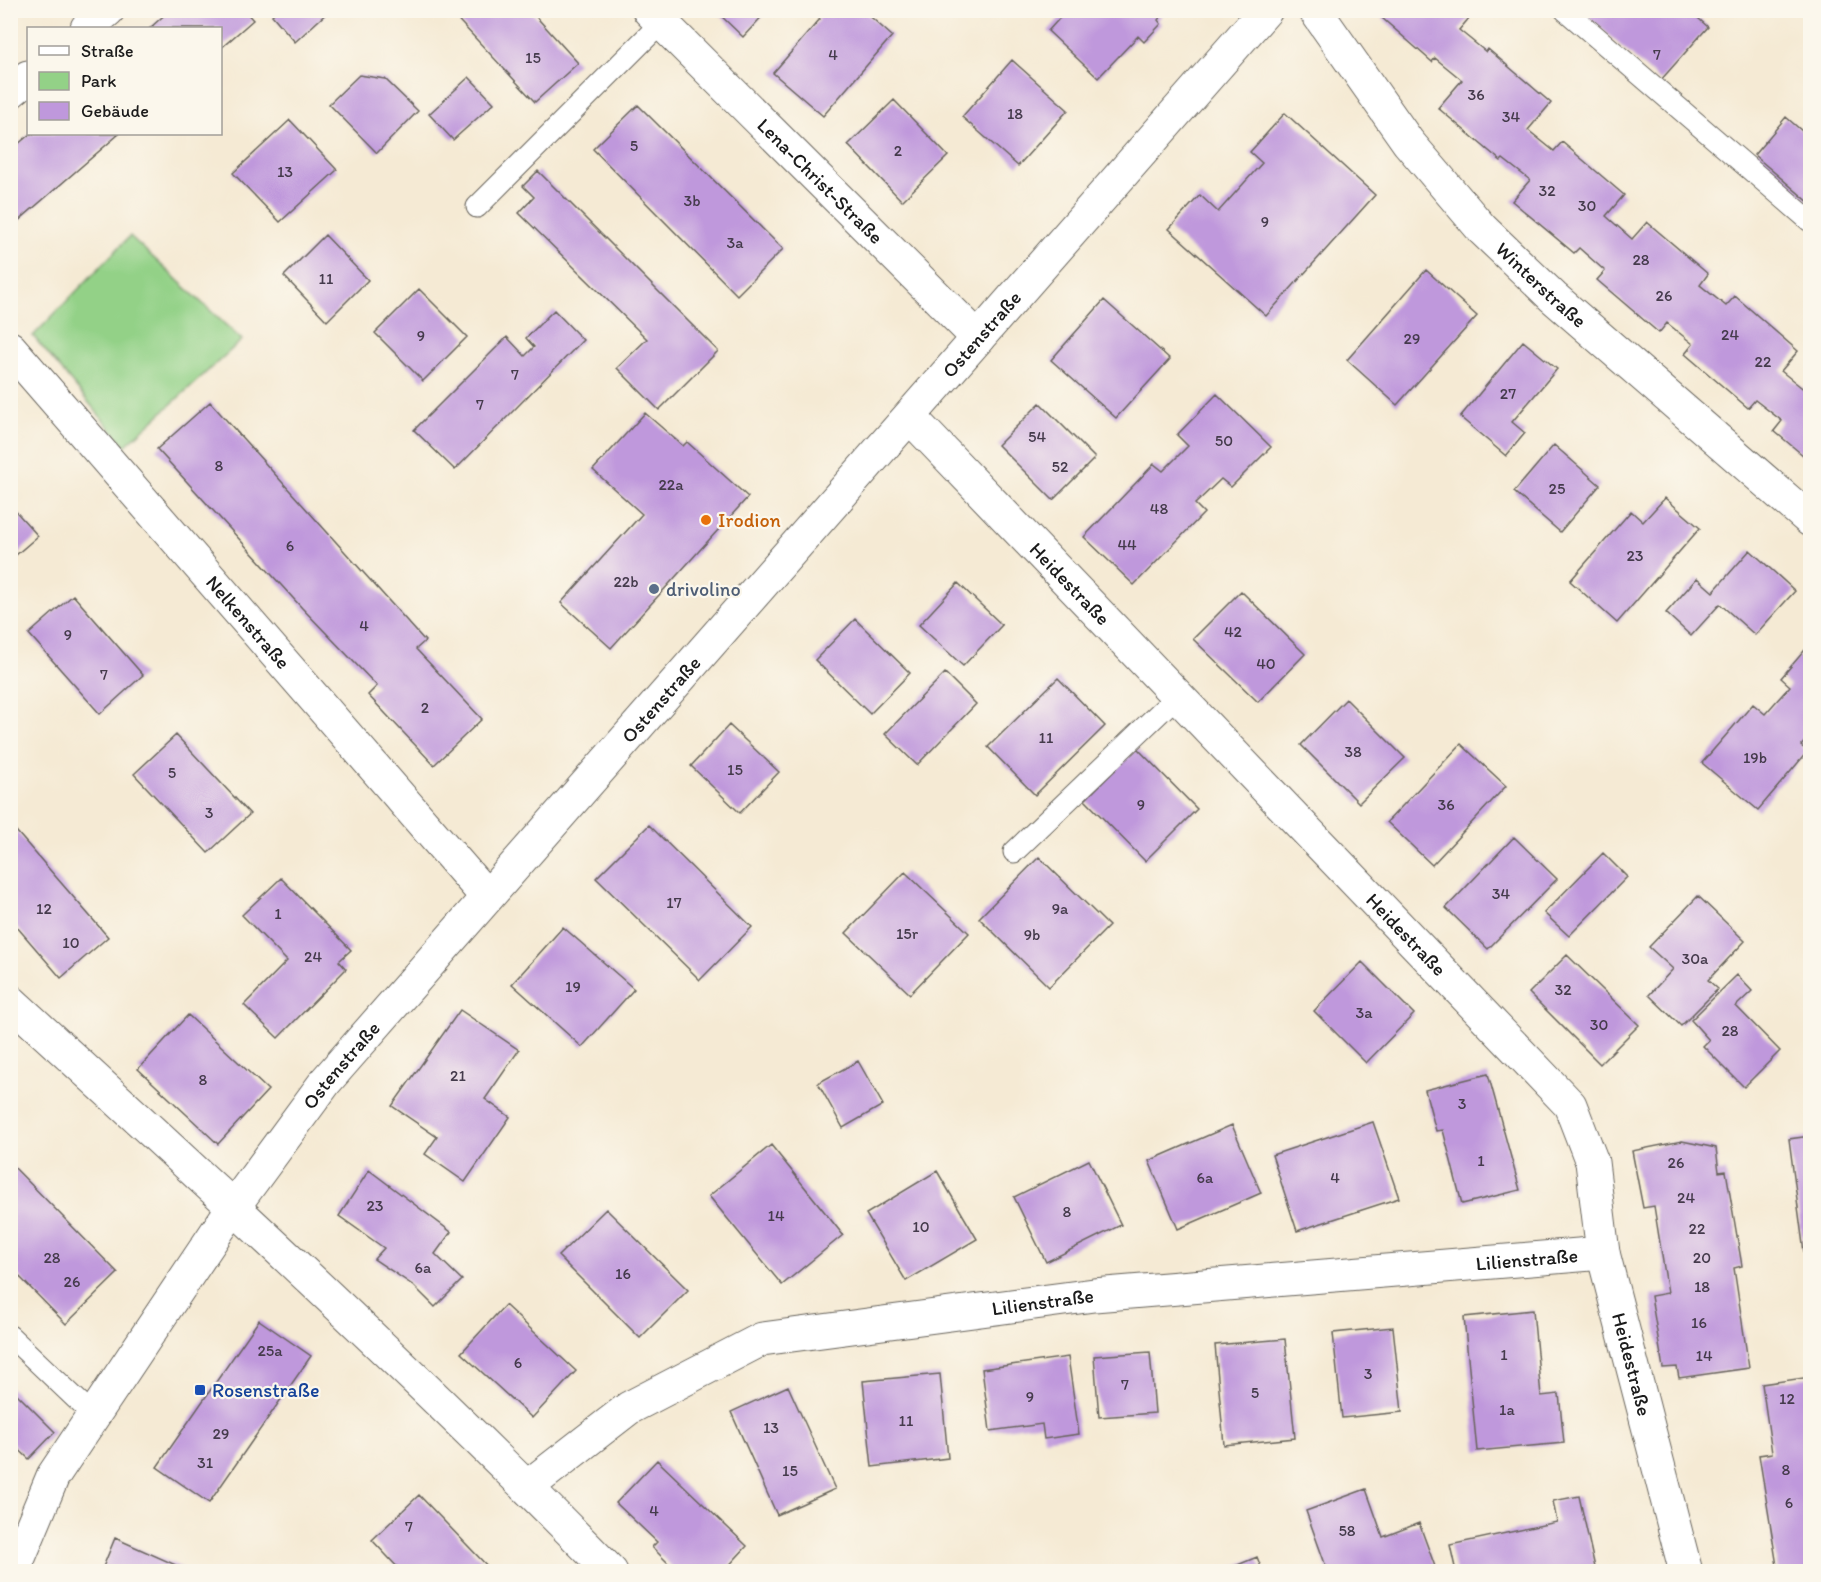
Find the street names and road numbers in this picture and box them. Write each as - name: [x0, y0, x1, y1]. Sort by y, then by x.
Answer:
- street label: Lena-Christ-Straße: [752, 113, 888, 249]
- street label: Winterstraße: [1491, 237, 1591, 333]
- street label: Ostenstraße: [937, 286, 1026, 383]
- street label: Heidestraße: [1025, 537, 1115, 630]
- street label: Nelkenstraße: [201, 570, 295, 674]
- street label: Ostenstraße: [616, 651, 706, 748]
- street label: Heidestraße: [1361, 888, 1452, 981]
- street label: Ostenstraße: [297, 1016, 385, 1114]
- street label: Lilienstraße: [1475, 1243, 1579, 1275]
- street label: Lilienstraße: [990, 1283, 1095, 1320]
- street label: Heidestraße: [1607, 1310, 1657, 1418]

